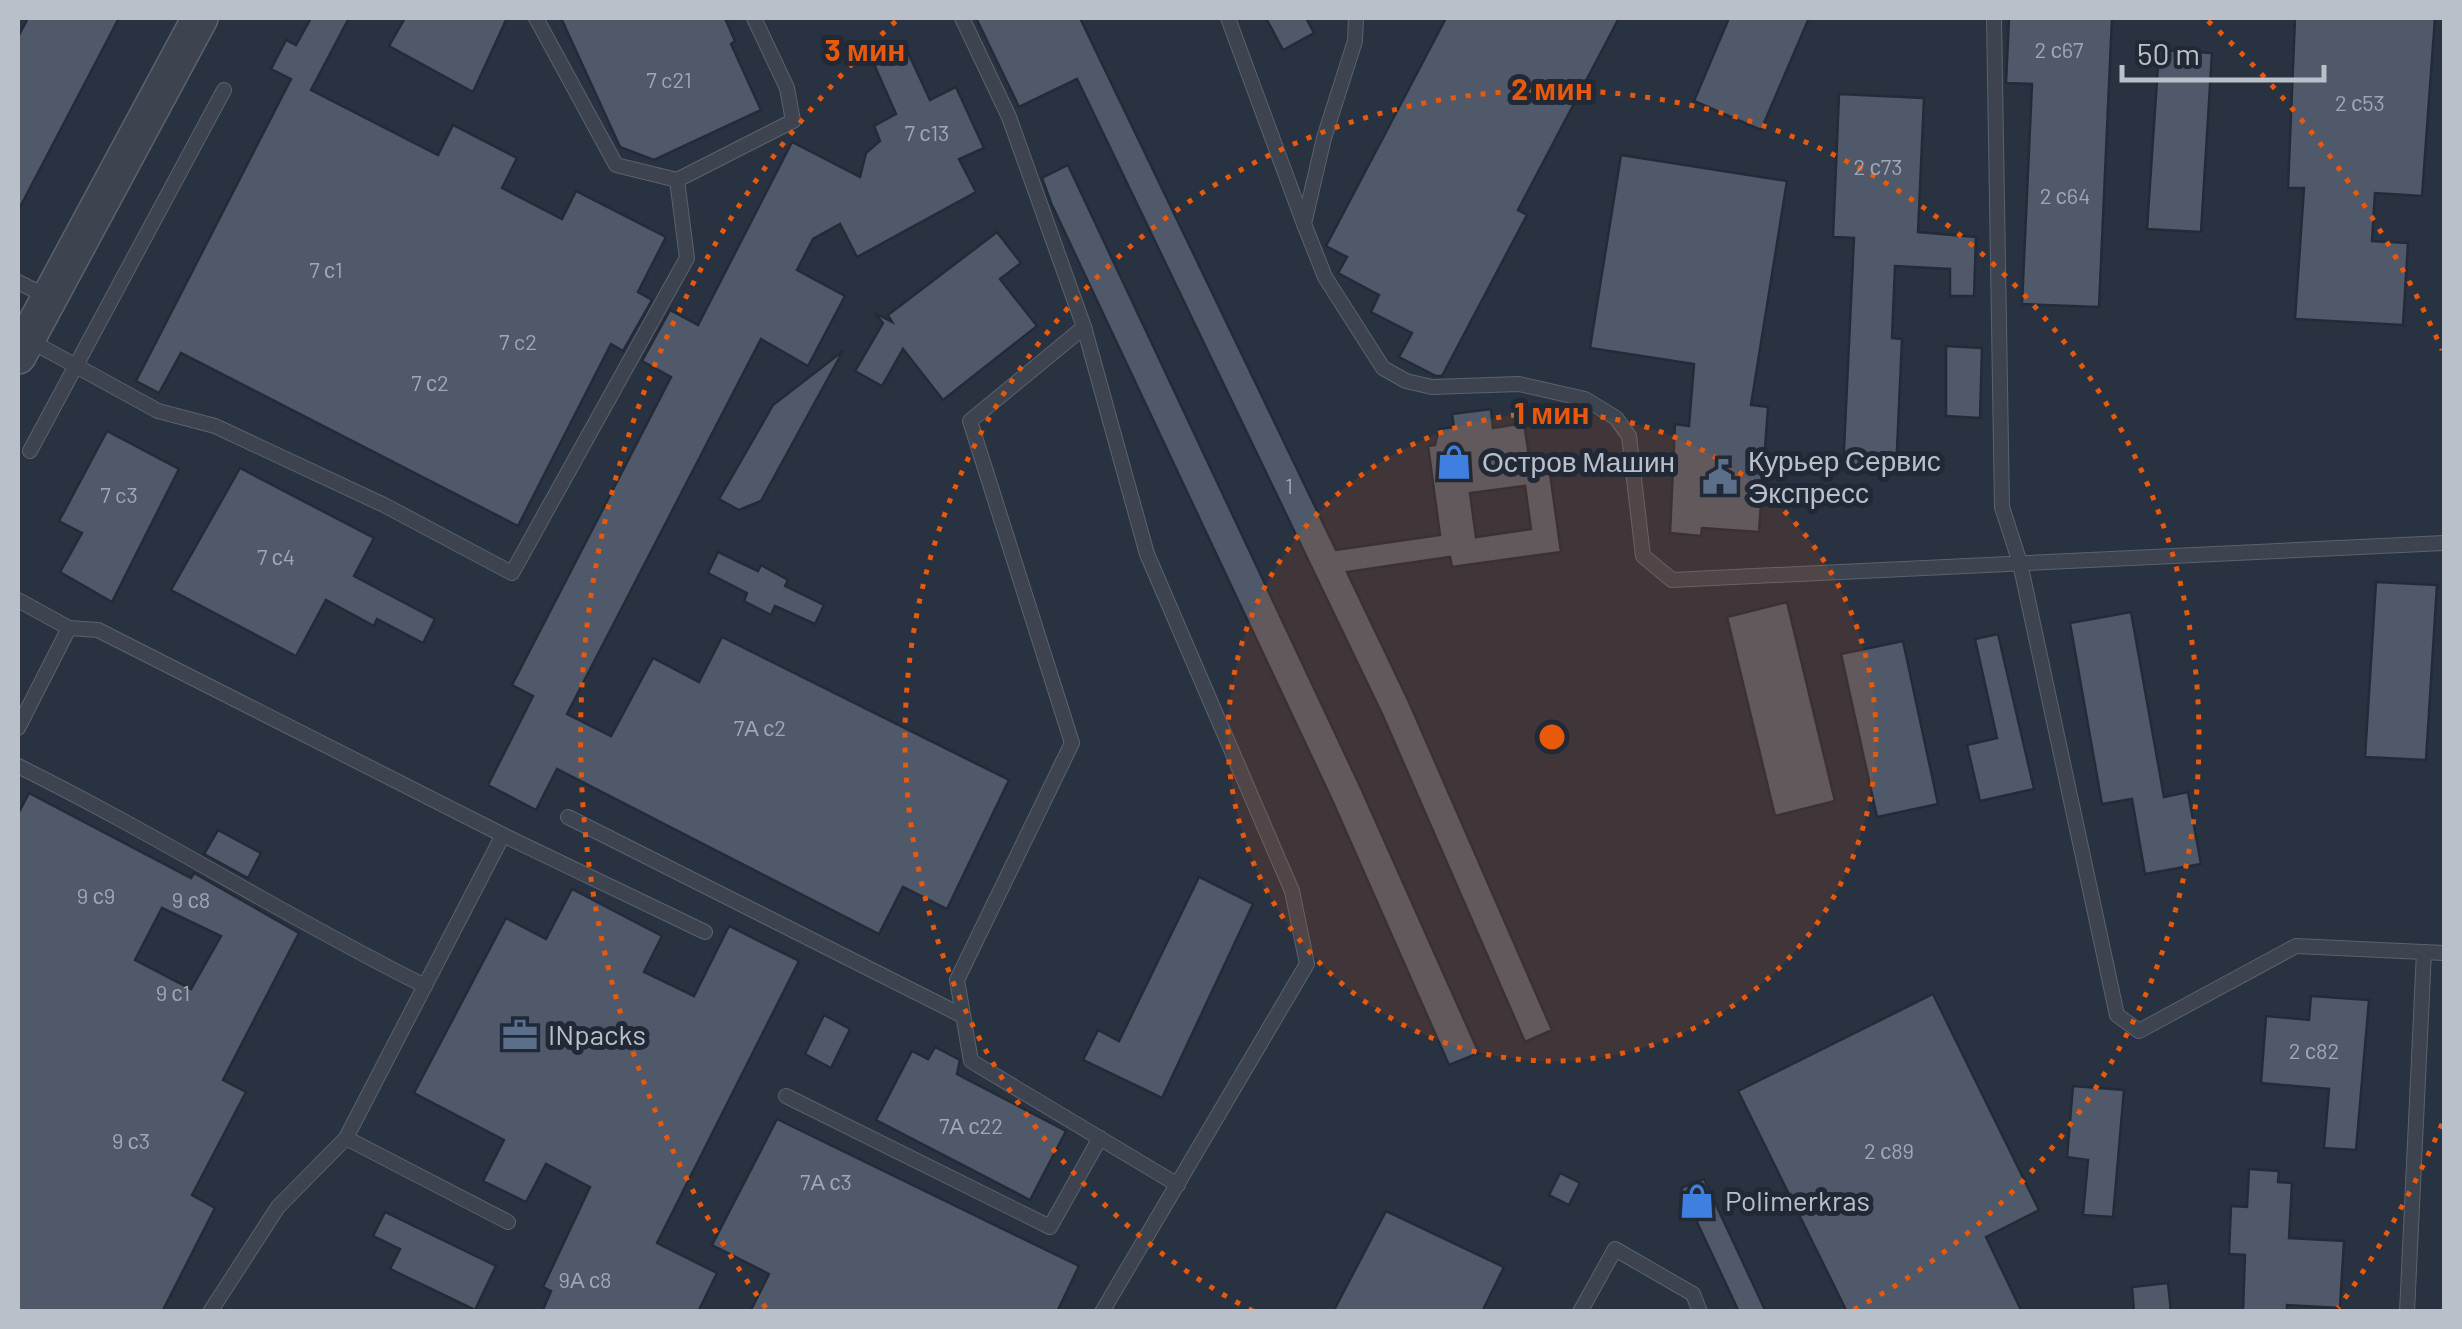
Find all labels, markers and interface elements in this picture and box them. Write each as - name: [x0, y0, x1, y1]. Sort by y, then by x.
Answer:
- scale bar: [2122, 20, 2324, 82]
- text: 3 мин: [825, 31, 905, 67]
- text: 50 m: [2137, 35, 2200, 71]
- house number: 2 с67: [2035, 36, 2083, 62]
- house number: 7 c21: [646, 66, 692, 92]
- text: 2 мин: [1511, 70, 1593, 106]
- house number: 2 с53: [2335, 89, 2385, 115]
- house number: 7 с13: [905, 119, 949, 145]
- house number: 2 с73: [1854, 153, 1902, 179]
- house number: 2 с64: [2040, 182, 2090, 208]
- house number: 7 с1: [309, 256, 343, 282]
- house number: 7 c2: [499, 328, 537, 354]
- house number: 7 с2: [411, 369, 449, 395]
- text: 1 мин: [1514, 394, 1590, 430]
- shop icon: Остров Машин: [1435, 443, 1473, 481]
- place label: Курьер Сервис Экспресс: [1748, 443, 1941, 509]
- place label: Остров Машин: [1482, 444, 1675, 478]
- public building icon: Курьер Сервис Экспресс: [1701, 458, 1739, 496]
- house number: 1: [1285, 472, 1293, 498]
- house number: 7 c3: [100, 481, 138, 507]
- house number: 7 с4: [257, 543, 295, 569]
- house number: 7А с2: [734, 714, 786, 740]
- centre of rings: [1534, 719, 1570, 755]
- house number: 9 с9: [77, 882, 115, 908]
- house number: 9 с8: [172, 886, 210, 912]
- house number: 9 с1: [156, 979, 190, 1005]
- office icon: INpacks: [501, 1016, 539, 1054]
- place label: INpacks: [548, 1017, 646, 1051]
- house number: 2 с82: [2289, 1037, 2339, 1063]
- house number: 7А с22: [939, 1112, 1003, 1138]
- house number: 9 с3: [112, 1127, 150, 1153]
- house number: 2 с89: [1864, 1137, 1914, 1163]
- house number: 7А с3: [800, 1168, 852, 1194]
- shop icon: Polimerkras: [1678, 1182, 1716, 1220]
- place label: Polimerkras: [1725, 1183, 1870, 1217]
- house number: 9А с8: [559, 1266, 612, 1292]

